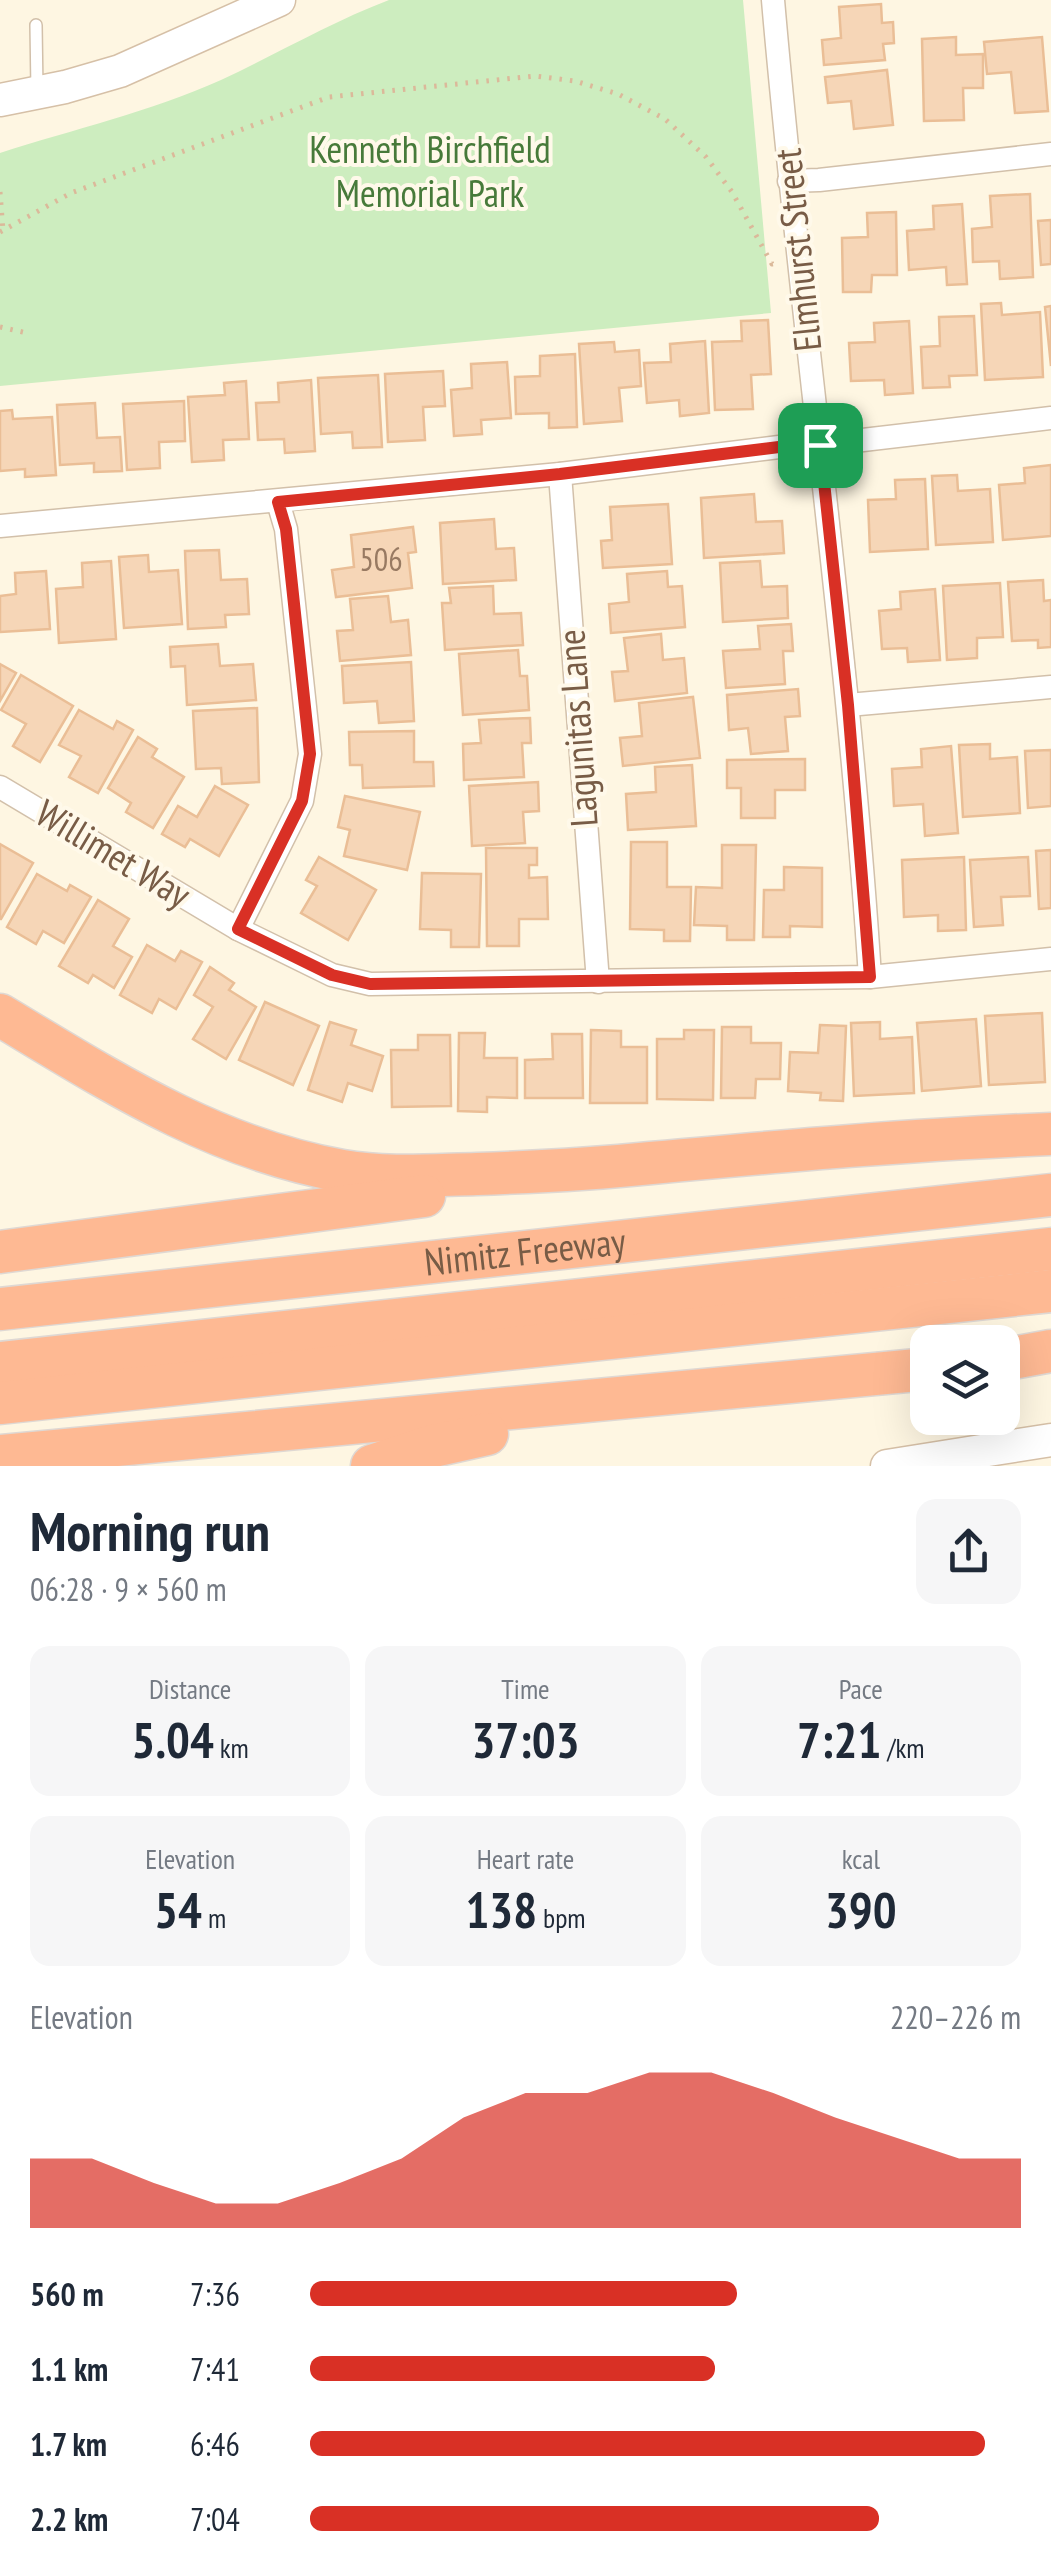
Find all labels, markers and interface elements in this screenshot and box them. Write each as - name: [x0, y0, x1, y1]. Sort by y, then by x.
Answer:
- park label: Kenneth Birchfield Memorial Park: [309, 124, 551, 217]
- street label: Elmhurst Street: [761, 146, 832, 354]
- pin: [778, 403, 863, 488]
- icon: arrive: [793, 418, 848, 473]
- house number: 506: [359, 538, 403, 580]
- street label: Lagunitas Lane: [545, 628, 608, 828]
- street label: Willimet Way: [28, 787, 201, 918]
- street label: Nimitz Freeway: [422, 1215, 628, 1286]
- map controls: [910, 1325, 1020, 1435]
- button: layers: [910, 1325, 1020, 1435]
- text: Morning run: [30, 1495, 270, 1566]
- button: share: [916, 1499, 1021, 1604]
- text: 06:28 · 9 × 560 m: [30, 1568, 227, 1610]
- text: Distance: [149, 1670, 231, 1707]
- text: Time: [501, 1670, 550, 1707]
- text: Pace: [839, 1670, 883, 1707]
- text: 5.04: [131, 1707, 214, 1772]
- text: 37:03: [471, 1707, 580, 1772]
- text: 7:21: [797, 1707, 881, 1772]
- text: km: [214, 1729, 249, 1766]
- text: /km: [881, 1729, 925, 1766]
- text: Elevation: [145, 1840, 235, 1877]
- text: Heart rate: [477, 1840, 574, 1877]
- text: kcal: [842, 1840, 880, 1877]
- text: 54: [154, 1877, 202, 1942]
- text: 138: [465, 1877, 537, 1942]
- text: 390: [825, 1877, 897, 1942]
- text: m: [202, 1899, 226, 1936]
- text: bpm: [537, 1899, 586, 1936]
- text: Elevation: [30, 1996, 133, 2038]
- text: 220–226 m: [890, 1996, 1021, 2038]
- text: 560 m: [30, 2273, 104, 2315]
- text: 7:36: [190, 2273, 240, 2315]
- text: 1.1 km: [30, 2348, 108, 2390]
- text: 7:41: [190, 2348, 240, 2390]
- text: 1.7 km: [30, 2423, 107, 2465]
- text: 6:46: [190, 2423, 240, 2465]
- text: 2.2 km: [30, 2498, 108, 2540]
- text: 7:04: [190, 2498, 240, 2540]

